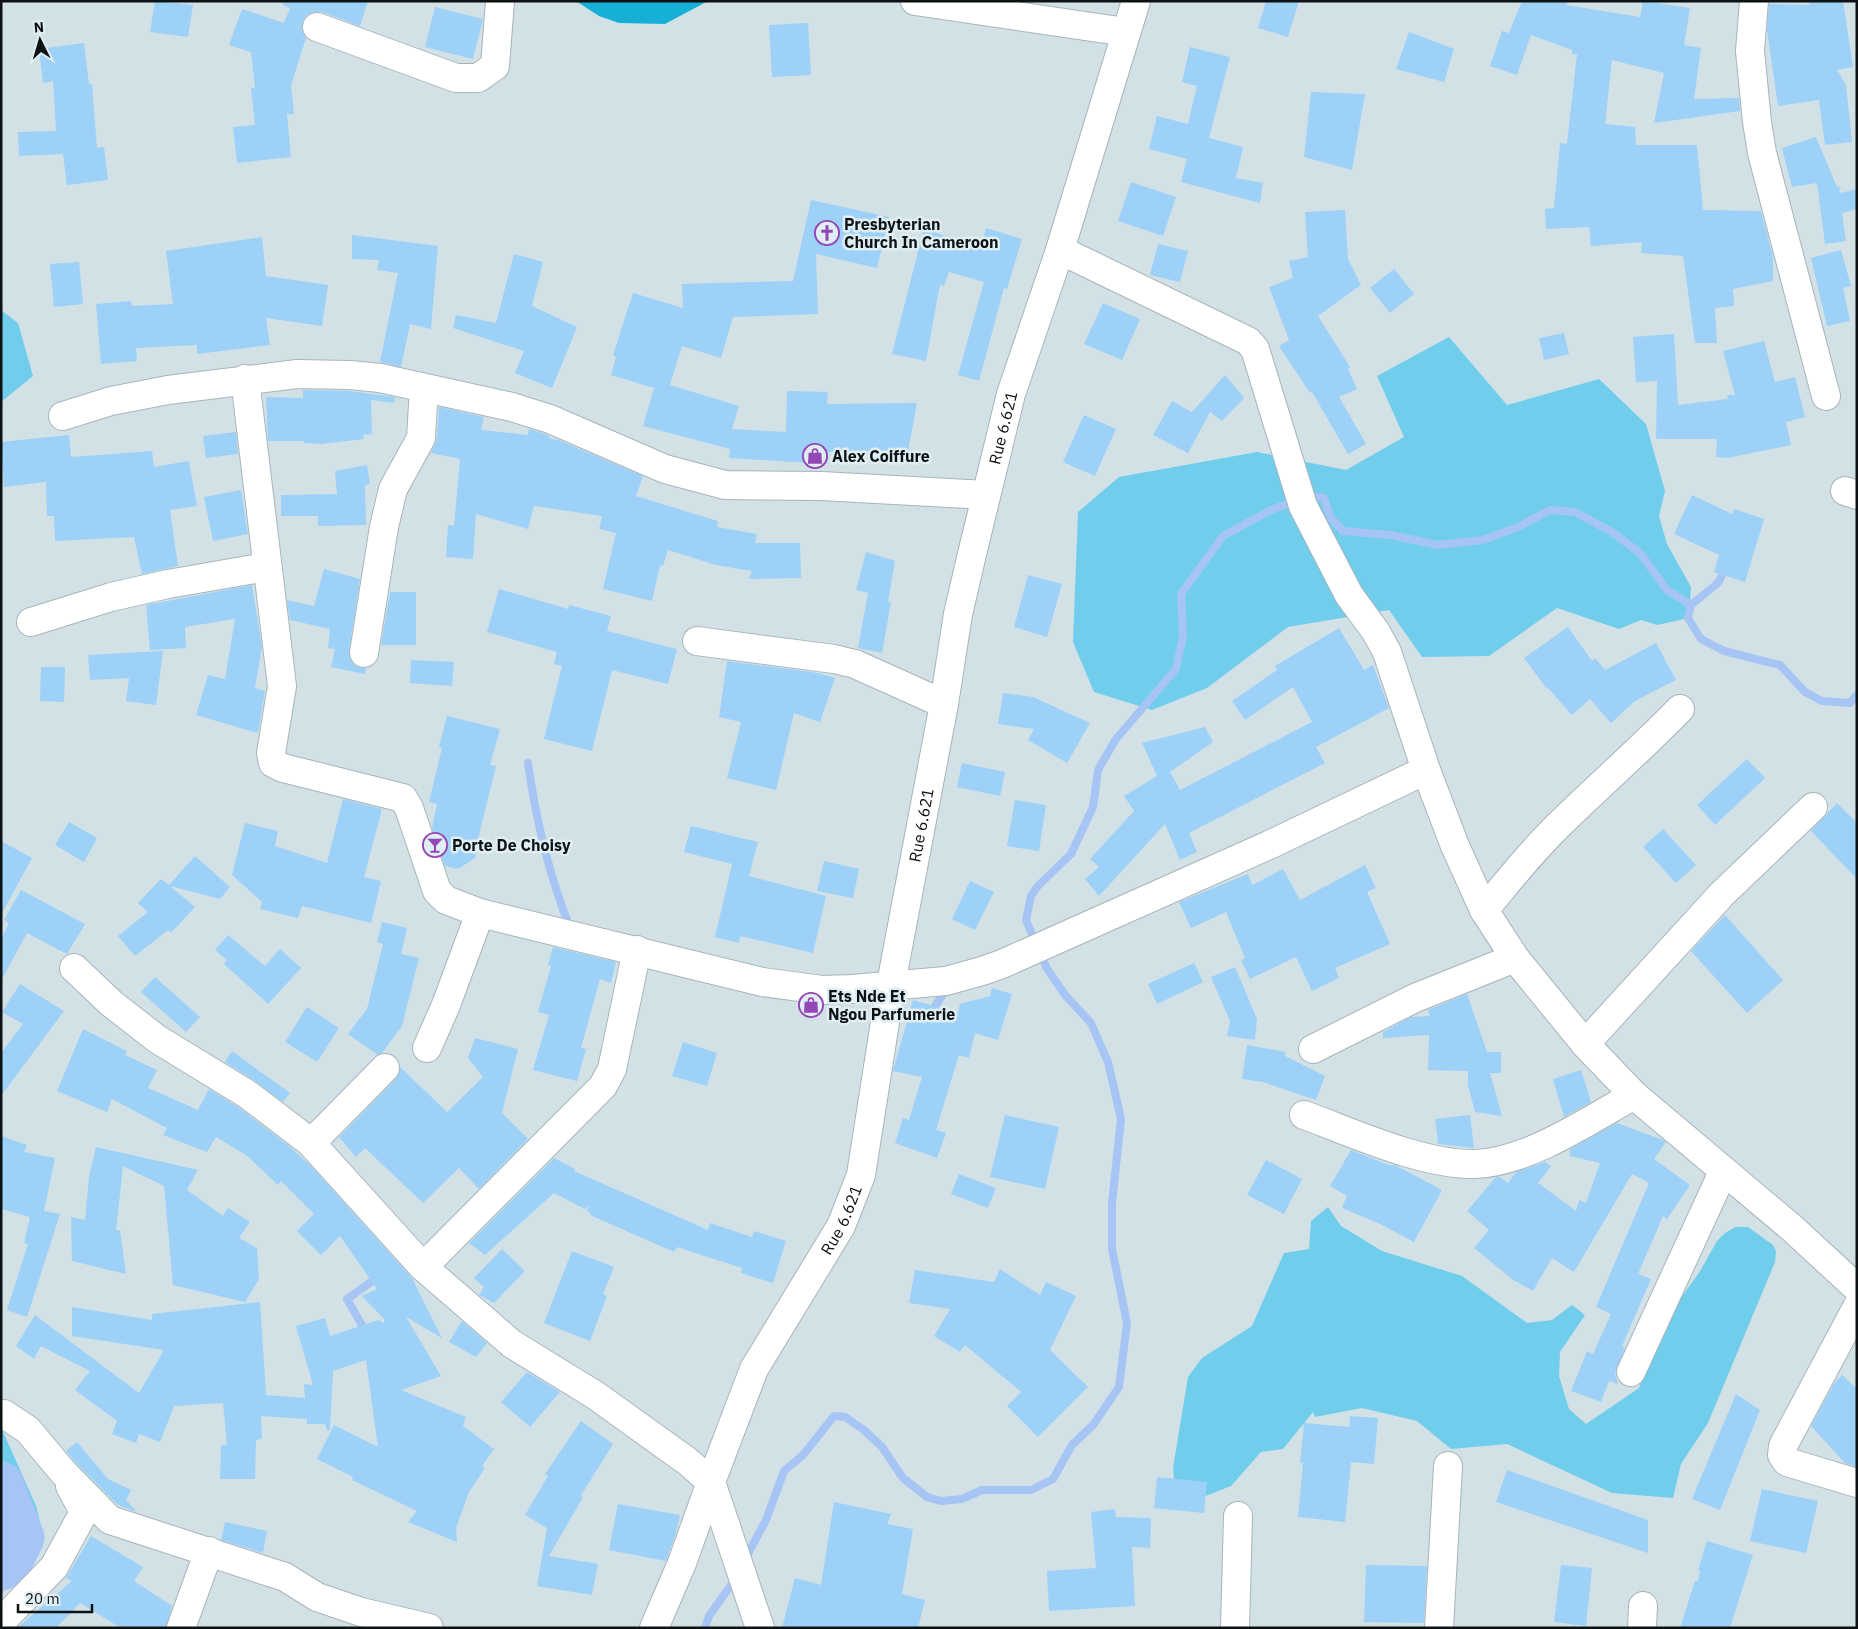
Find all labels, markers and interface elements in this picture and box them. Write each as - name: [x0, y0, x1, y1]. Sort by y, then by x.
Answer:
- north arrow: [15, 15, 65, 65]
- text: N: [33, 18, 45, 36]
- place label: Presbyterian Church In Cameroon: [844, 214, 998, 252]
- church icon: Presbyterian Church In Cameroon: [814, 220, 840, 246]
- street label: Rue 6.621: [984, 389, 1021, 466]
- shop icon: Alex Coiffure: [802, 443, 828, 469]
- place label: Alex Coiffure: [832, 446, 930, 466]
- street label: Rue 6.621: [904, 787, 938, 864]
- bar icon: Porte De Choisy: [422, 832, 448, 858]
- place label: Porte De Choisy: [452, 835, 571, 855]
- place label: Ets Nde Et Ngou Parfumerie: [828, 986, 955, 1024]
- shop icon: Ets Nde Et Ngou Parfumerie: [798, 992, 824, 1018]
- street label: Rue 6.621: [816, 1182, 866, 1258]
- scale bar: [18, 1582, 91, 1614]
- text: 20 m: [25, 1589, 60, 1608]

